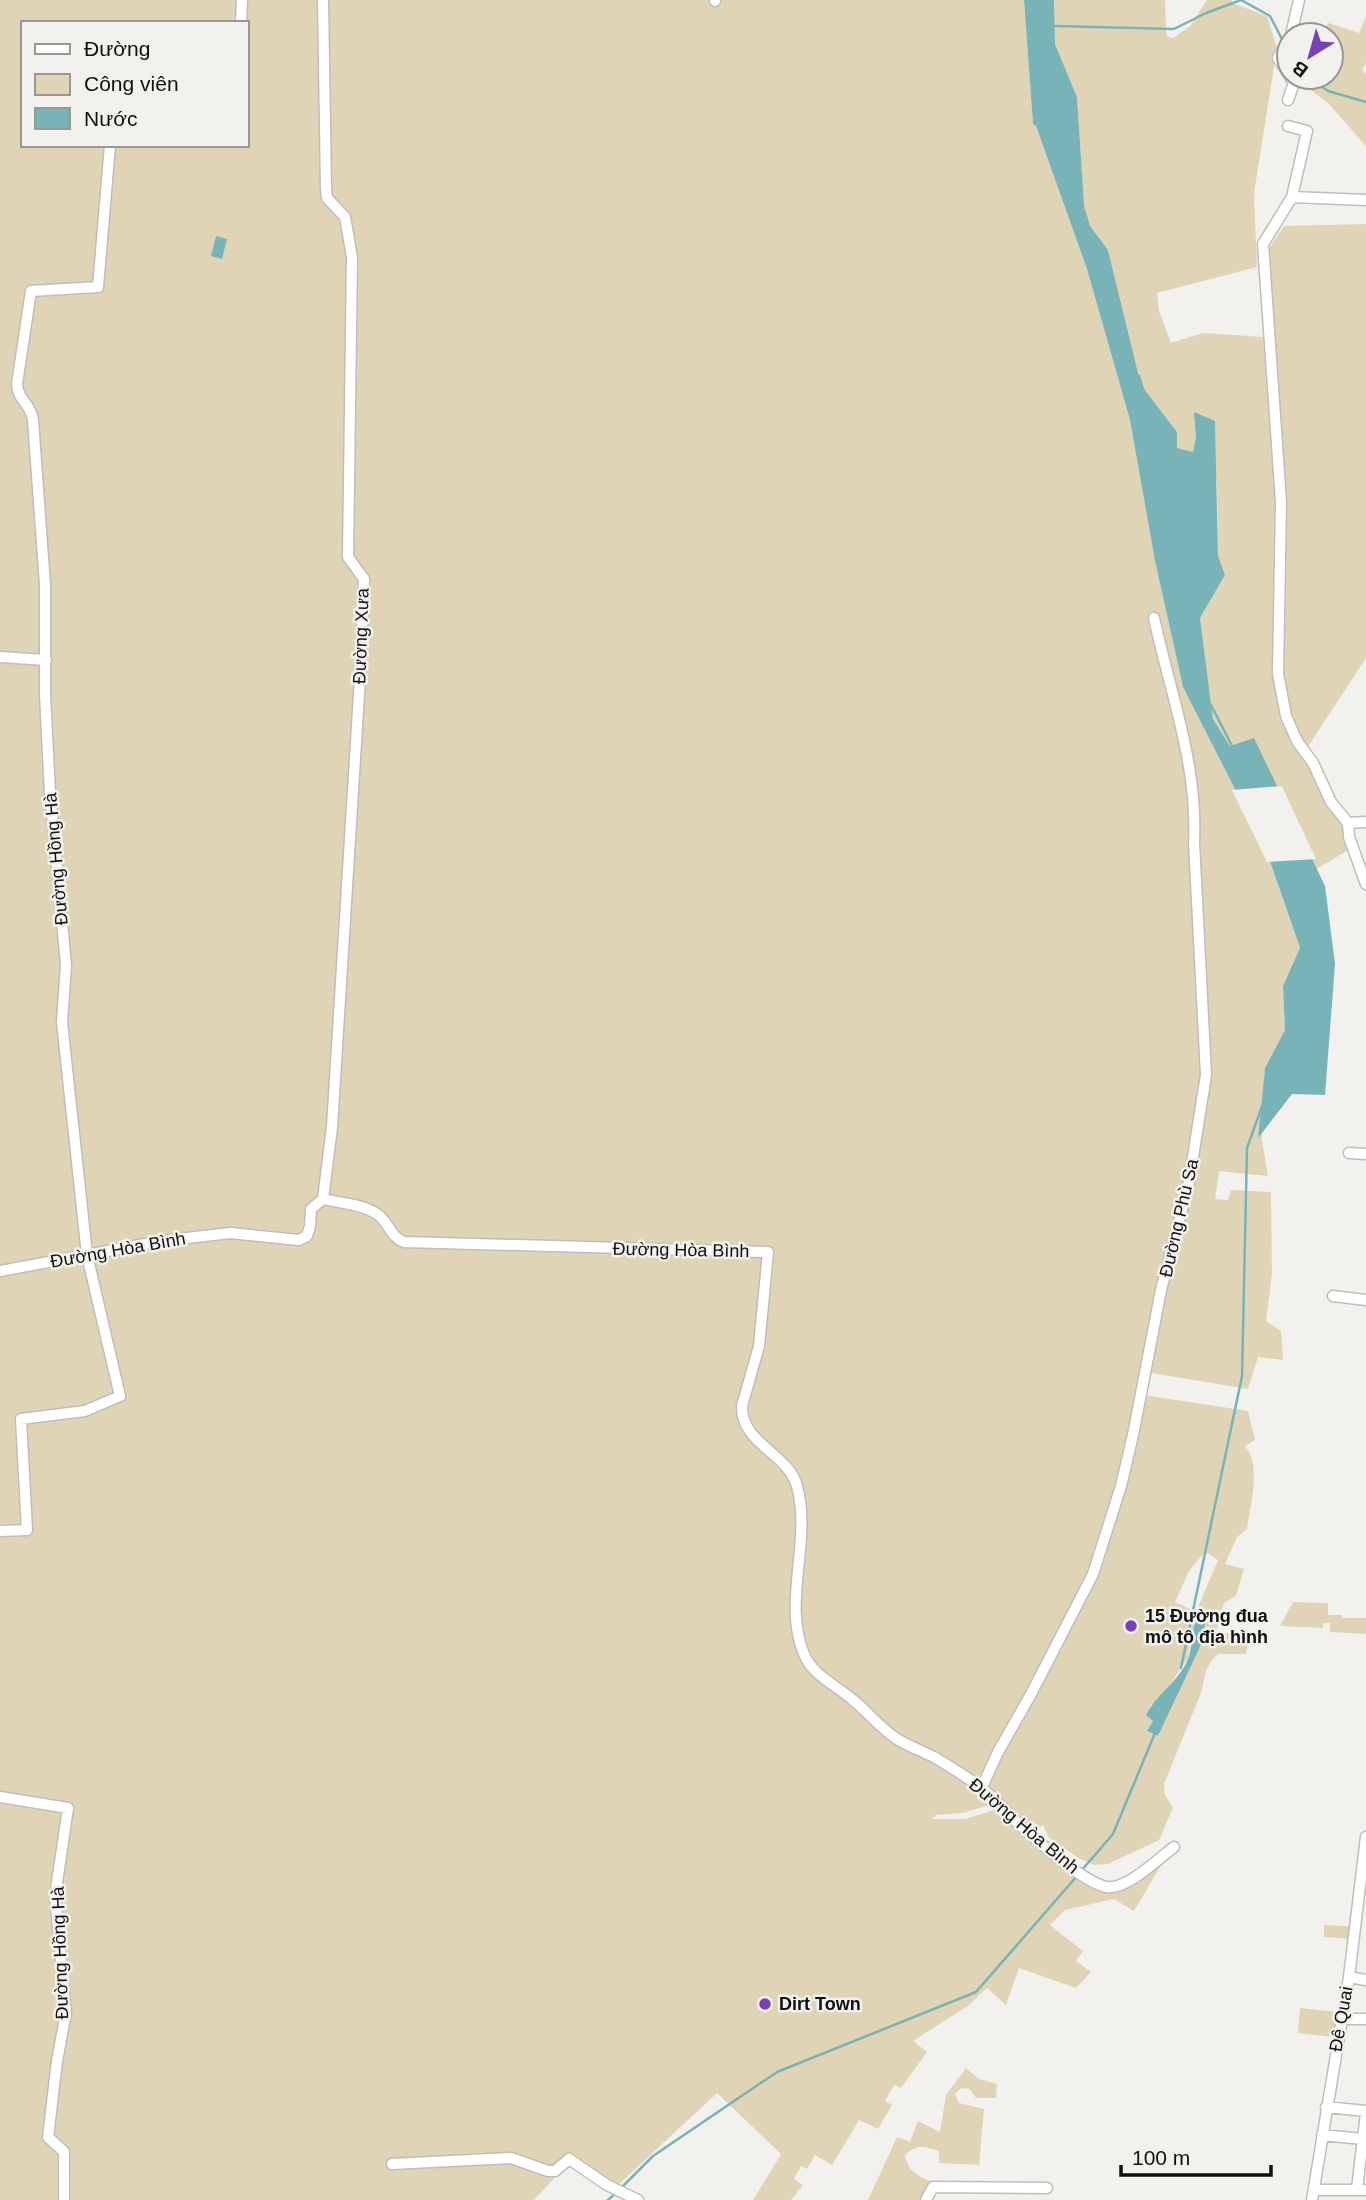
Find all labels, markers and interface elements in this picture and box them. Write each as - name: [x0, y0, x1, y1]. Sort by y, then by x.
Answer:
- legend: [21, 21, 248, 147]
- north arrow: [1275, 21, 1345, 91]
- text: Đường: [84, 37, 150, 60]
- text: B: [1288, 57, 1312, 82]
- text: Công viên: [84, 72, 179, 95]
- text: Nước: [84, 107, 138, 130]
- street label: Đường Xưa: [349, 587, 373, 684]
- street label: Đường Hồng Hà: [40, 791, 72, 926]
- street label: Đường Phù Sa: [1156, 1156, 1203, 1279]
- street label: Đường Hòa Bình: [49, 1228, 187, 1272]
- street label: Đường Hòa Bình: [612, 1239, 750, 1261]
- place label: 15 Đường đua mô tô địa hình: [1145, 1606, 1269, 1647]
- marker: 15 Đường đua mô tô địa hình: [1123, 1618, 1139, 1634]
- street label: Đường Hòa Bình: [965, 1774, 1083, 1878]
- street label: Đường Hồng Hà: [48, 1885, 72, 2020]
- street label: Đê Quai: [1325, 1985, 1357, 2053]
- place label: Dirt Town: [779, 1994, 861, 2014]
- marker: Dirt Town: [757, 1996, 773, 2012]
- scale bar: [1121, 2134, 1272, 2178]
- text: 100 m: [1132, 2146, 1190, 2169]

